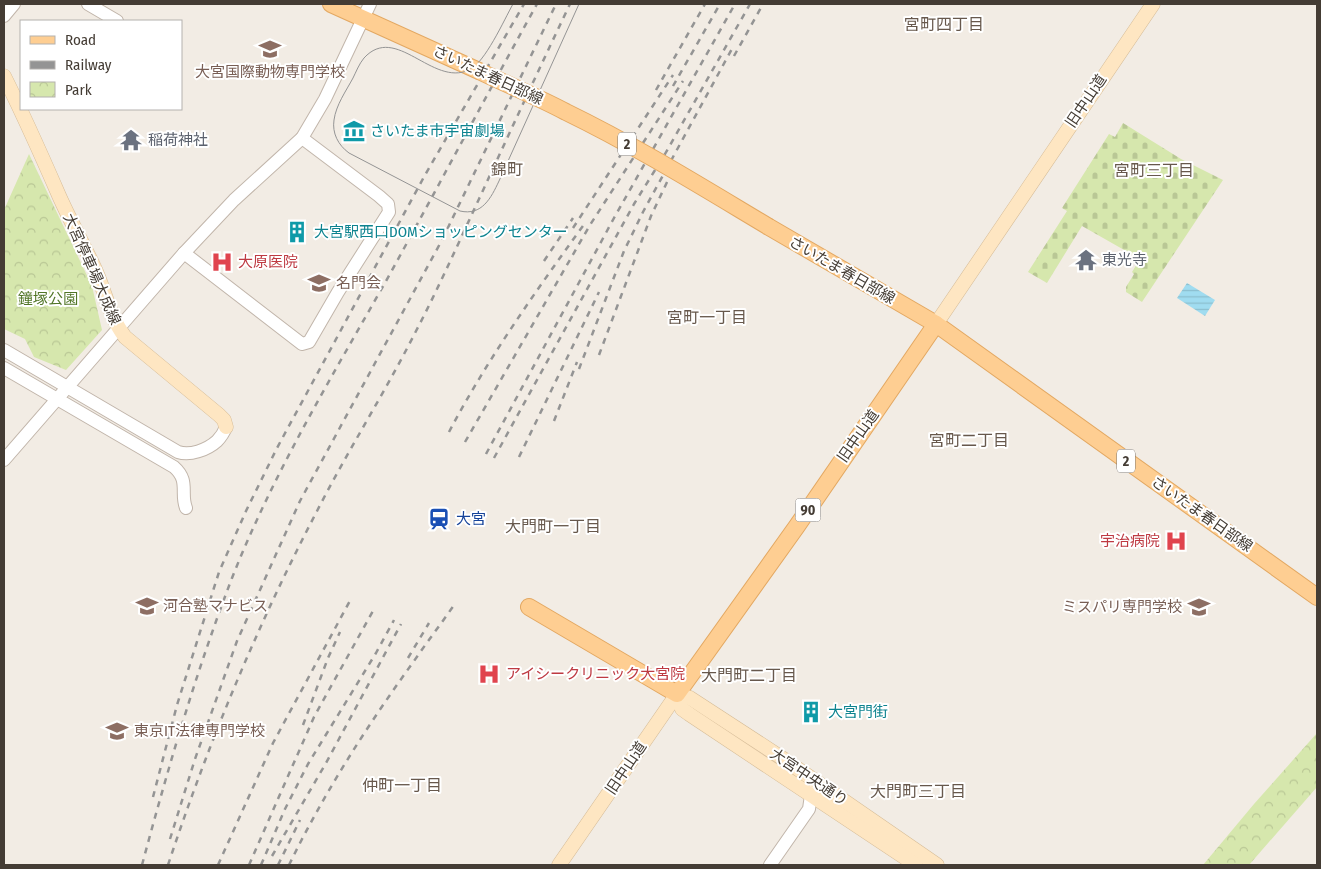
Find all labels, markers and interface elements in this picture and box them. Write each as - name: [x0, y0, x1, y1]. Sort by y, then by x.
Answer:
- district label: 宮町四丁目: [904, 15, 984, 34]
- legend: [20, 20, 182, 110]
- text: Road: [65, 31, 96, 49]
- school or university icon: 大宮国際動物専門学校: [257, 36, 283, 62]
- street label: さいたま春日部線: [430, 42, 546, 108]
- text: Railway: [65, 56, 112, 74]
- place label: 大宮国際動物専門学校: [195, 63, 345, 81]
- street label: 旧中山道: [1062, 71, 1110, 131]
- text: Park: [65, 81, 92, 99]
- museum icon: さいたま市宇宙劇場: [341, 118, 367, 144]
- place label: さいたま市宇宙劇場: [370, 122, 505, 140]
- temple icon: 稲荷神社: [118, 127, 144, 153]
- place label: 稲荷神社: [148, 131, 208, 149]
- road number: 2: [618, 132, 636, 156]
- district label: 錦町: [491, 160, 523, 179]
- district label: 宮町三丁目: [1114, 161, 1194, 180]
- street label: 大宮停車場大成線: [59, 211, 125, 327]
- building icon: 大宮駅西口DOMショッピングセンター: [284, 219, 310, 245]
- place label: 大宮駅西口DOMショッピングセンター: [314, 223, 568, 241]
- street label: さいたま春日部線: [786, 232, 898, 308]
- temple icon: 東光寺: [1073, 247, 1099, 273]
- hospital icon: 大原医院: [209, 249, 235, 275]
- place label: 東光寺: [1102, 251, 1147, 269]
- place label: 大原医院: [238, 253, 298, 271]
- school or university icon: 名門会: [306, 270, 332, 296]
- place label: 名門会: [336, 274, 381, 292]
- park label: 鐘塚公園: [18, 290, 78, 308]
- district label: 宮町一丁目: [667, 308, 747, 327]
- street label: 旧中山道: [833, 406, 883, 466]
- district label: 宮町二丁目: [929, 431, 1009, 450]
- road number: 2: [1117, 450, 1135, 472]
- street label: さいたま春日部線: [1148, 472, 1256, 556]
- road number: 90: [796, 498, 820, 522]
- station icon: 大宮: [426, 506, 452, 532]
- place label: 大宮: [456, 510, 486, 528]
- district label: 大門町一丁目: [505, 517, 601, 536]
- hospital icon: 宇治病院: [1163, 528, 1189, 554]
- place label: 宇治病院: [1100, 532, 1160, 550]
- school or university icon: 河合塾マナビス: [134, 593, 160, 619]
- school or university icon: ミスパリ専門学校: [1186, 594, 1212, 620]
- place label: 河合塾マナビス: [163, 597, 268, 615]
- place label: ミスパリ専門学校: [1062, 598, 1182, 616]
- hospital icon: アイシークリニック大宮院: [476, 661, 502, 687]
- place label: アイシークリニック大宮院: [506, 665, 685, 683]
- district label: 大門町二丁目: [701, 666, 797, 685]
- building icon: 大宮門街: [798, 699, 824, 725]
- place label: 大宮門街: [828, 703, 888, 721]
- school or university icon: 東京IT法律専門学校: [104, 718, 130, 744]
- place label: 東京IT法律専門学校: [134, 722, 265, 740]
- street label: 旧中山道: [602, 738, 650, 798]
- street label: 大宮中央通り: [767, 744, 851, 810]
- district label: 仲町一丁目: [362, 776, 442, 795]
- district label: 大門町三丁目: [870, 782, 966, 801]

